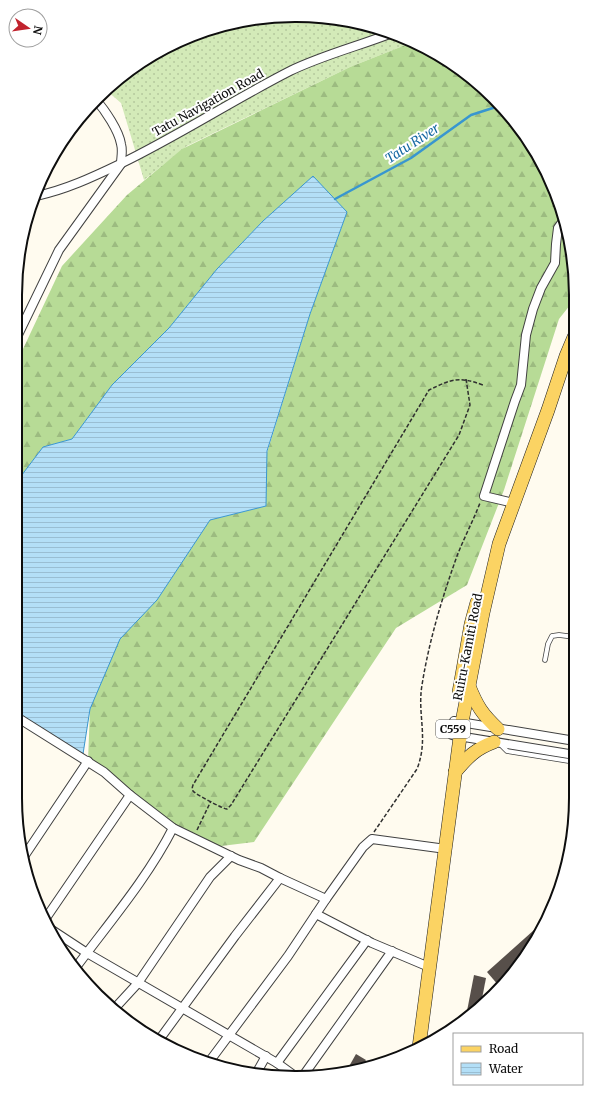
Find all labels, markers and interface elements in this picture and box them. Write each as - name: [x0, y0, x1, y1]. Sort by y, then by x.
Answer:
- north arrow: [8, 8, 48, 48]
- text: N: [30, 24, 46, 36]
- street label: Tatu Navigation Road: [150, 66, 266, 139]
- water label: Tatu River: [382, 119, 443, 167]
- street label: Ruiru-Kamiti Road: [450, 592, 485, 702]
- road number: C559: [436, 720, 470, 738]
- legend: [453, 1033, 583, 1085]
- text: Road: [489, 1041, 518, 1056]
- text: Water: [488, 1061, 524, 1076]

